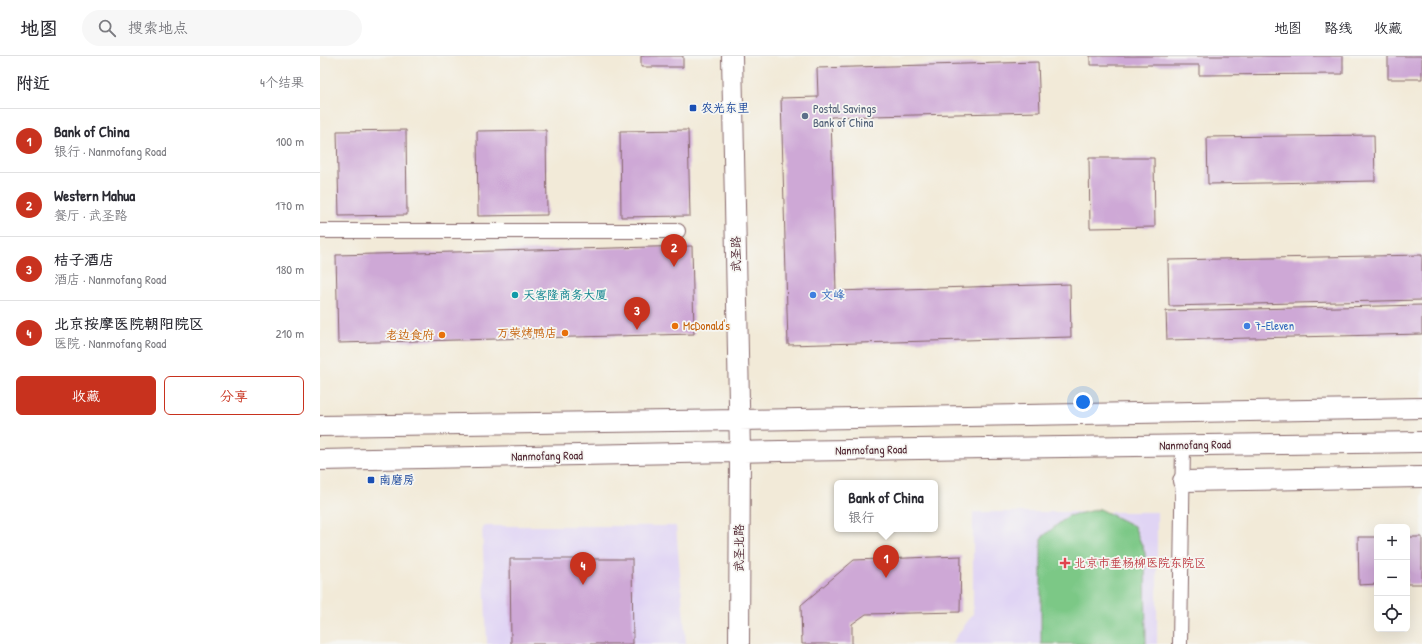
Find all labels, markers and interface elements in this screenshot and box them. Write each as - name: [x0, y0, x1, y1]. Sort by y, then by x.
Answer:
- search box: [82, 10, 362, 46]
- text: 地图: [20, 15, 58, 41]
- icon: search: [96, 17, 118, 39]
- text: 搜索地点: [128, 17, 188, 38]
- text: 地图: [1274, 18, 1302, 37]
- text: 路线: [1324, 18, 1352, 37]
- text: 收藏: [1374, 18, 1402, 37]
- text: 附近: [16, 71, 50, 94]
- text: 4个结果: [260, 73, 304, 91]
- place label: 农光东里: [701, 99, 749, 116]
- place label: Postal Savings Bank of China: [813, 100, 876, 131]
- marker: 农光东里: [688, 103, 698, 113]
- marker: Postal Savings Bank of China: [800, 111, 810, 121]
- text: Bank of China: [54, 121, 129, 142]
- text: 1: [27, 132, 31, 150]
- text: 100 m: [276, 132, 304, 150]
- text: 银行 · Nanmofang Road: [54, 142, 166, 160]
- text: Western Mahua: [54, 185, 135, 206]
- text: 2: [26, 196, 32, 214]
- text: 170 m: [275, 196, 304, 214]
- text: 餐厅 · 武圣路: [54, 206, 128, 224]
- pin: 2: [661, 234, 687, 267]
- street label: 武圣路: [727, 236, 744, 272]
- text: 桔子酒店: [54, 249, 114, 270]
- text: 3: [26, 260, 32, 278]
- text: 180 m: [276, 260, 304, 278]
- text: 酒店 · Nanmofang Road: [54, 270, 166, 288]
- place label: 天客隆商务大厦: [523, 286, 607, 303]
- place label: 文峰: [821, 286, 845, 303]
- marker: 天客隆商务大厦: [510, 290, 520, 300]
- marker: 文峰: [808, 290, 818, 300]
- pin: 3: [624, 297, 650, 330]
- text: 北京按摩医院朝阳院区: [54, 313, 204, 334]
- place label: McDonald's: [683, 317, 730, 334]
- place label: 7-Eleven: [1255, 317, 1294, 334]
- marker: McDonald's: [670, 321, 680, 331]
- marker: 7-Eleven: [1242, 321, 1252, 331]
- text: 4: [27, 324, 31, 342]
- text: 210 m: [276, 324, 304, 342]
- place label: 万荣烤鸭店: [497, 324, 557, 341]
- place label: 老边食府: [386, 326, 434, 343]
- marker: 万荣烤鸭店: [560, 328, 570, 338]
- marker: 老边食府: [437, 330, 447, 340]
- text: 医院 · Nanmofang Road: [54, 334, 166, 352]
- button: 收藏: [16, 376, 156, 415]
- button: 分享: [164, 376, 304, 415]
- your location: [1073, 392, 1093, 412]
- street label: Nanmofang Road: [1159, 435, 1231, 454]
- street label: Nanmofang Road: [835, 440, 907, 459]
- street label: Nanmofang Road: [511, 446, 583, 465]
- place label: 南磨房: [379, 471, 415, 488]
- marker: 南磨房: [366, 475, 376, 485]
- popup: [834, 480, 938, 532]
- text: Bank of China: [848, 487, 924, 508]
- text: 银行: [848, 508, 874, 526]
- street label: 武圣北路: [730, 524, 747, 572]
- map controls: [1374, 524, 1410, 632]
- button: +: [1374, 524, 1410, 560]
- pin: 1: [873, 545, 899, 578]
- pin: 4: [570, 552, 596, 585]
- place label: 北京市垂杨柳医院东院区: [1074, 554, 1206, 571]
- marker: 北京市垂杨柳医院东院区: [1059, 557, 1071, 569]
- button: −: [1374, 560, 1410, 596]
- button: locate: [1374, 596, 1410, 632]

